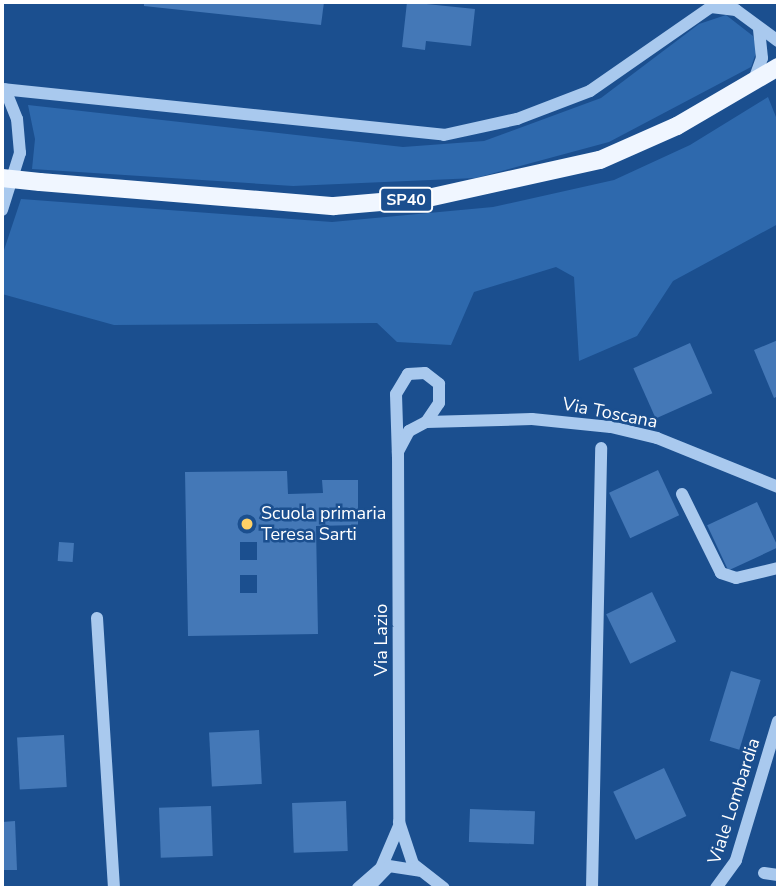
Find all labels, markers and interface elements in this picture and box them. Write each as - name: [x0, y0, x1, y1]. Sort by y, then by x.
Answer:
- road number: SP40: [378, 188, 434, 212]
- street label: Via Toscana: [561, 393, 659, 433]
- place label: Scuola primaria Teresa Sarti: [261, 503, 386, 546]
- marker: Scuola primaria Teresa Sarti: [239, 516, 255, 532]
- street label: Via Lazio: [370, 604, 392, 676]
- street label: Viale Lombardia: [703, 735, 765, 867]

